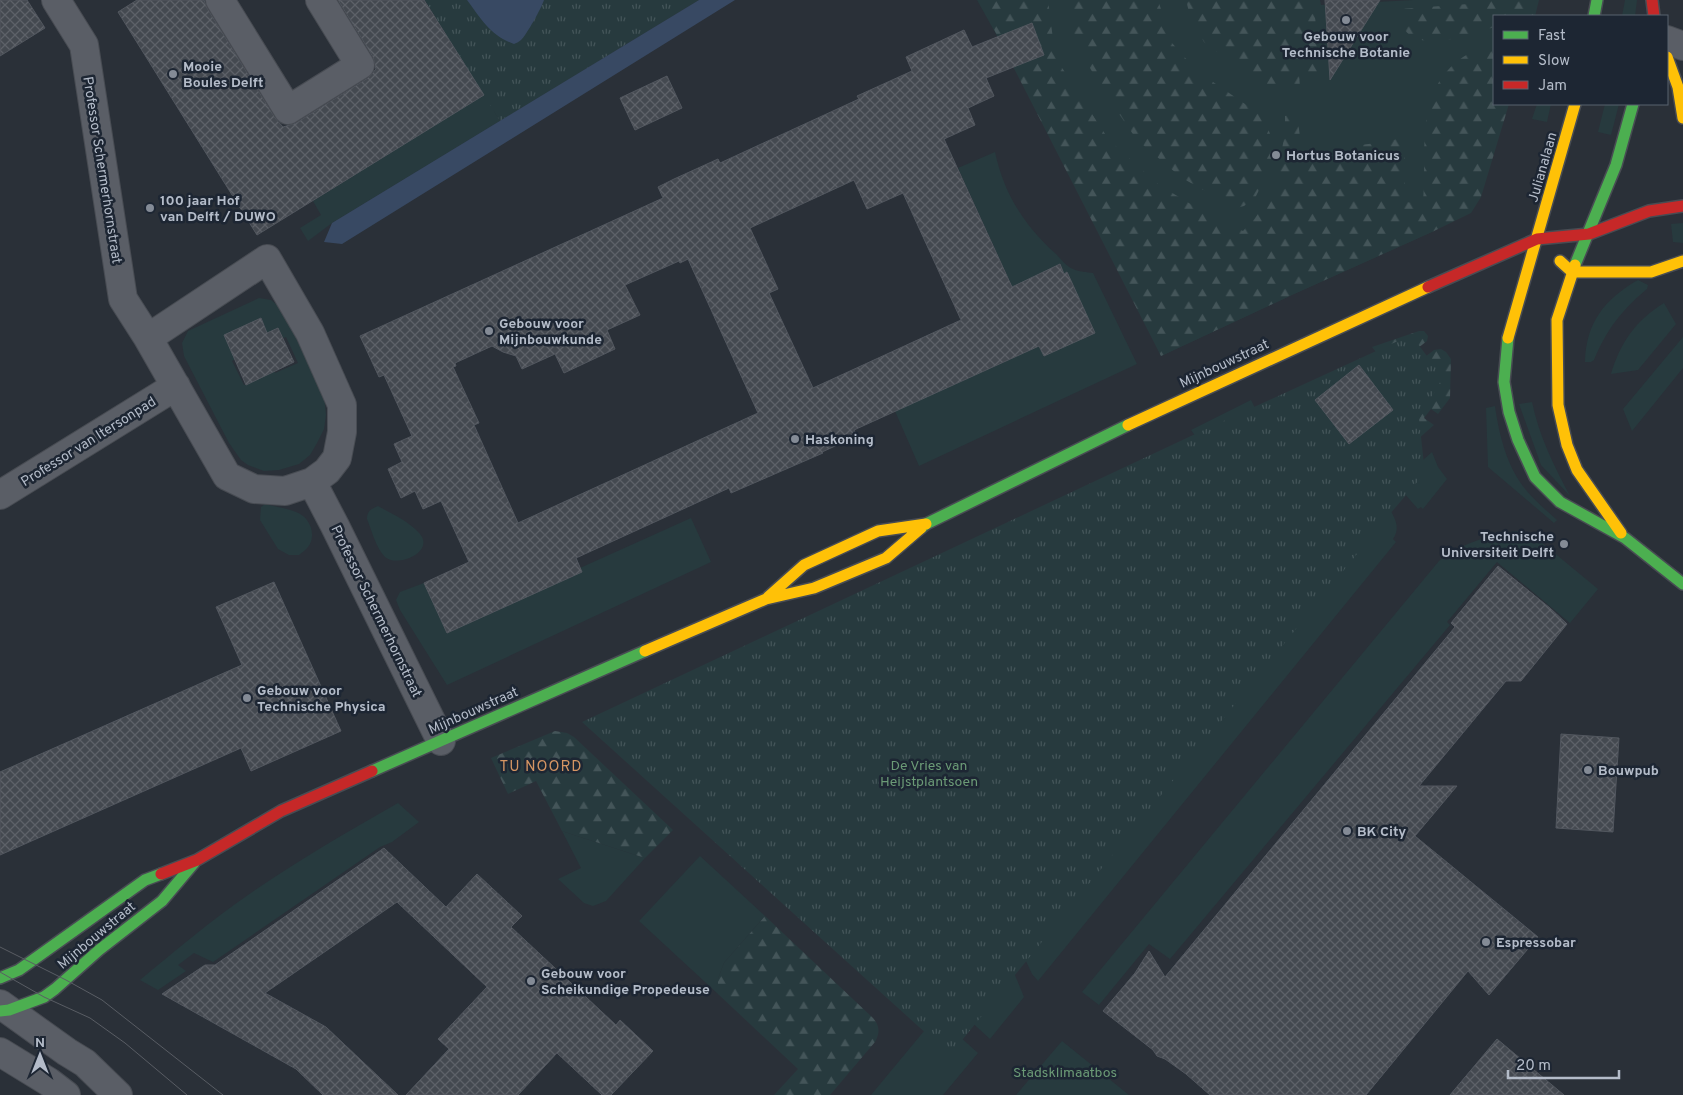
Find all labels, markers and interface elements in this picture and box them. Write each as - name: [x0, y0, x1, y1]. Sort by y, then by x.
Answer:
- marker: Gebouw voor Technische Botanie: [1340, 14, 1352, 26]
- legend: [1493, 15, 1668, 105]
- text: Fast: [1538, 27, 1566, 46]
- place label: Gebouw voor Technische Botanie: [1282, 29, 1410, 62]
- text: Slow: [1538, 52, 1570, 71]
- place label: Mooie Boules Delft: [183, 59, 264, 92]
- marker: Mooie Boules Delft: [167, 68, 179, 80]
- street label: Professor Schermerhornstraat: [78, 75, 125, 265]
- text: Jam: [1538, 77, 1567, 96]
- street label: Julianalaan: [1525, 130, 1562, 204]
- place label: Hortus Botanicus: [1286, 148, 1400, 165]
- marker: Hortus Botanicus: [1270, 149, 1282, 161]
- place label: 100 jaar Hof van Delft / DUWO: [160, 193, 276, 226]
- marker: 100 jaar Hof van Delft / DUWO: [144, 202, 156, 214]
- place label: Gebouw voor Mijnbouwkunde: [499, 316, 602, 349]
- marker: Gebouw voor Mijnbouwkunde: [483, 325, 495, 337]
- street label: Mijnbouwstraat: [1177, 336, 1272, 392]
- street label: Professor van Itersonpad: [18, 394, 160, 491]
- place label: Haskoning: [805, 432, 874, 449]
- marker: Haskoning: [789, 433, 801, 445]
- street label: Professor Schermerhornstraat: [326, 523, 425, 701]
- place label: Technische Universiteit Delft: [1441, 529, 1554, 562]
- marker: Technische Universiteit Delft: [1558, 538, 1570, 550]
- place label: Gebouw voor Technische Physica: [257, 683, 385, 716]
- street label: Mijnbouwstraat: [426, 684, 521, 739]
- marker: Gebouw voor Technische Physica: [241, 692, 253, 704]
- district label: TU NOORD: [499, 758, 583, 777]
- park label: De Vries van Heijstplantsoen: [880, 758, 978, 791]
- place label: Bouwpub: [1598, 763, 1659, 780]
- marker: Bouwpub: [1582, 764, 1594, 776]
- place label: BK City: [1357, 824, 1406, 841]
- marker: BK City: [1341, 825, 1353, 837]
- street label: Mijnbouwstraat: [54, 899, 139, 974]
- place label: Espressobar: [1496, 935, 1576, 952]
- marker: Espressobar: [1480, 936, 1492, 948]
- place label: Gebouw voor Scheikundige Propedeuse: [541, 966, 710, 999]
- marker: Gebouw voor Scheikundige Propedeuse: [525, 975, 537, 987]
- north arrow: [15, 1030, 65, 1080]
- text: N: [35, 1035, 45, 1052]
- scale bar: [1508, 1048, 1619, 1080]
- text: 20 m: [1516, 1057, 1551, 1076]
- park label: Stadsklimaatbos: [1013, 1065, 1117, 1082]

